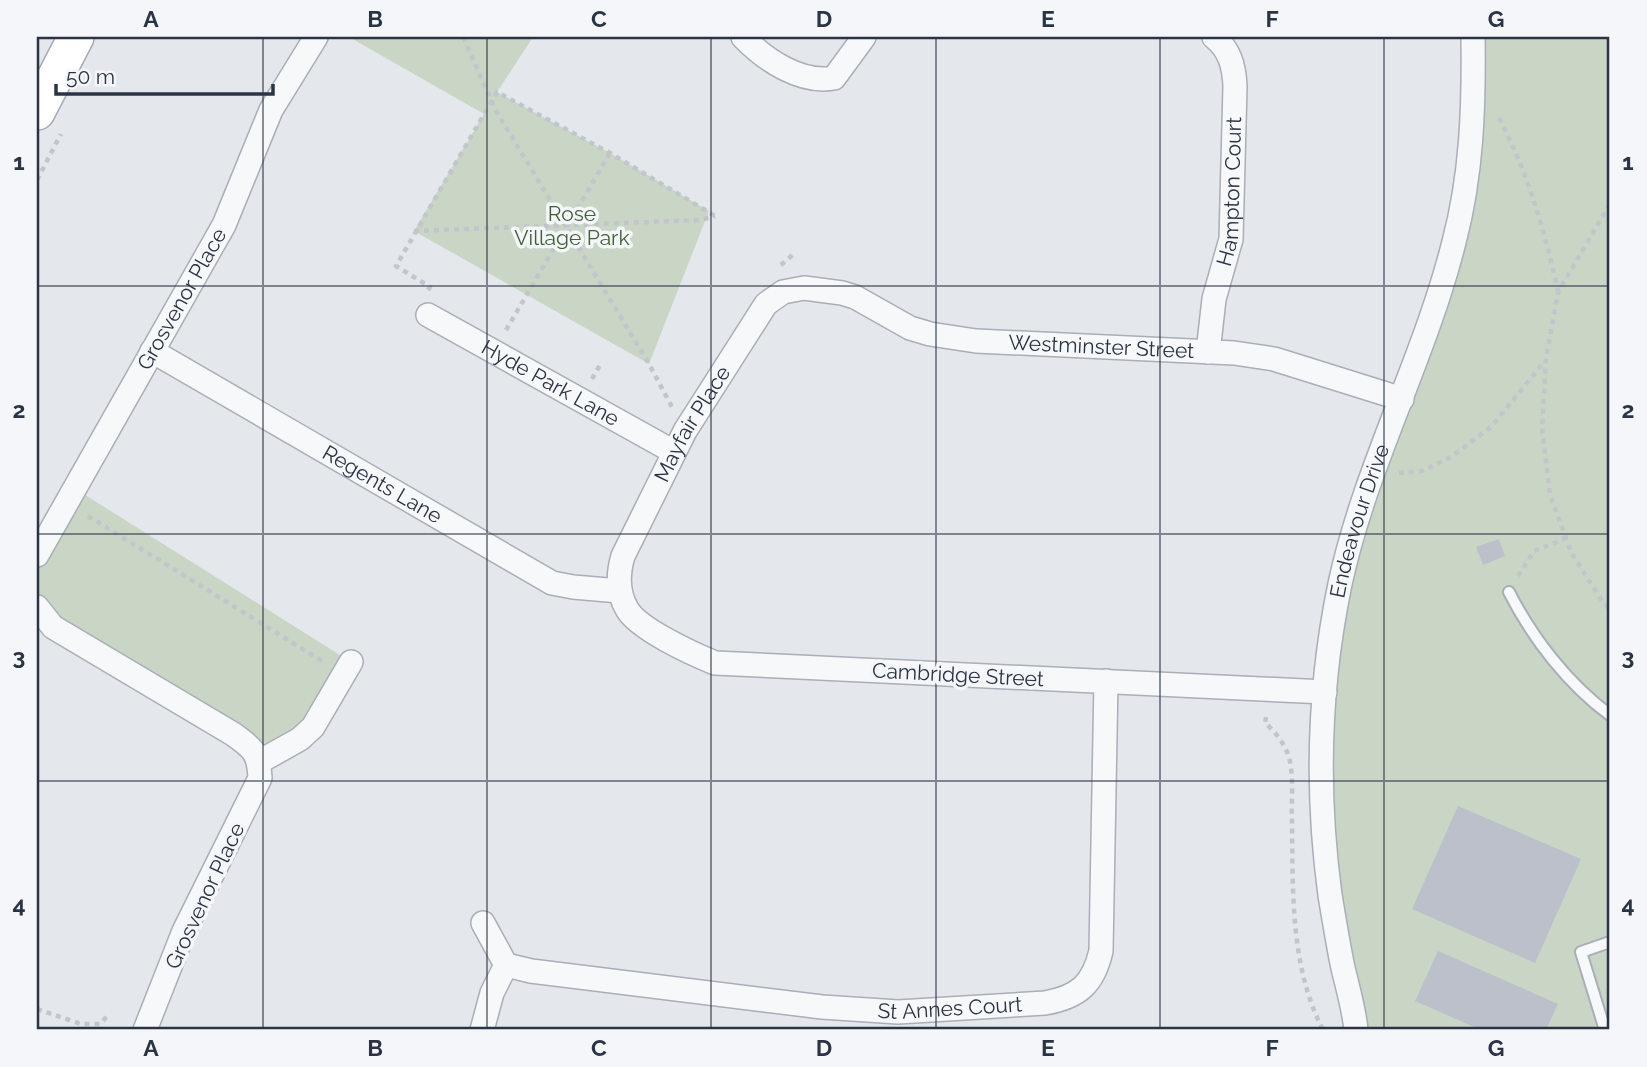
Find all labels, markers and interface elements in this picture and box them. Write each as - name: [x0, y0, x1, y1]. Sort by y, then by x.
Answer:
- text: A: [143, 5, 159, 32]
- text: B: [367, 5, 383, 32]
- text: C: [591, 5, 607, 32]
- text: D: [816, 5, 832, 32]
- text: E: [1041, 5, 1055, 32]
- text: F: [1265, 5, 1279, 32]
- text: G: [1488, 5, 1504, 32]
- scale bar: [56, 52, 273, 96]
- text: 50 m: [66, 64, 115, 89]
- street label: Hampton Court: [1211, 117, 1246, 269]
- text: 1: [13, 148, 25, 175]
- text: 1: [1622, 148, 1634, 175]
- park label: Rose Village Park: [514, 201, 630, 250]
- street label: Grosvenor Place: [132, 224, 231, 374]
- street label: Westminster Street: [1008, 330, 1195, 363]
- street label: Hyde Park Lane: [477, 334, 624, 431]
- street label: Mayfair Place: [649, 361, 735, 486]
- text: 2: [13, 396, 25, 423]
- text: 2: [1622, 396, 1634, 423]
- street label: Regents Lane: [318, 440, 447, 528]
- street label: Endeavour Drive: [1324, 440, 1394, 600]
- text: 3: [13, 643, 25, 670]
- text: 3: [1622, 643, 1634, 670]
- street label: Cambridge Street: [871, 658, 1045, 691]
- street label: Grosvenor Place: [160, 819, 249, 973]
- text: 4: [12, 891, 26, 918]
- text: 4: [1621, 891, 1635, 918]
- street label: St Annes Court: [877, 991, 1023, 1024]
- text: A: [143, 1034, 159, 1061]
- text: B: [367, 1034, 383, 1061]
- text: C: [591, 1034, 607, 1061]
- text: D: [816, 1034, 832, 1061]
- text: E: [1041, 1034, 1055, 1061]
- text: F: [1265, 1034, 1279, 1061]
- text: G: [1488, 1034, 1504, 1061]

